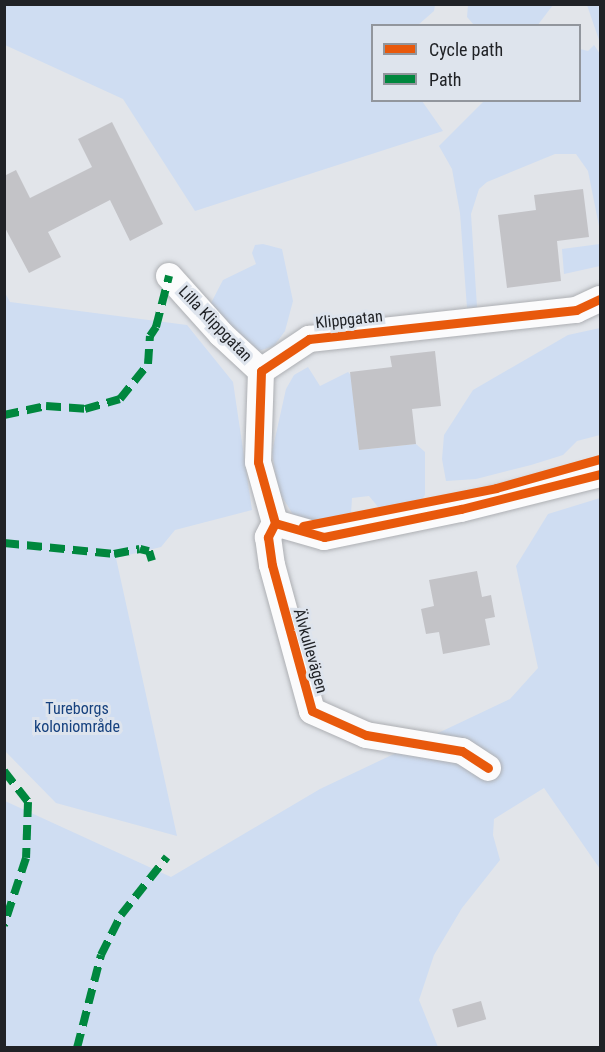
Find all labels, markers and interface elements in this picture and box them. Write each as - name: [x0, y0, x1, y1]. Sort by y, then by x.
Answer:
- legend: [371, 24, 581, 102]
- text: Cycle path: [429, 39, 503, 60]
- text: Path: [429, 69, 462, 90]
- street label: Lilla Klippgatan: [174, 282, 256, 366]
- street label: Klippgatan: [314, 307, 384, 333]
- street label: Älvkullevägen: [289, 607, 331, 695]
- park label: Tureborgs koloniområde: [34, 699, 120, 737]

